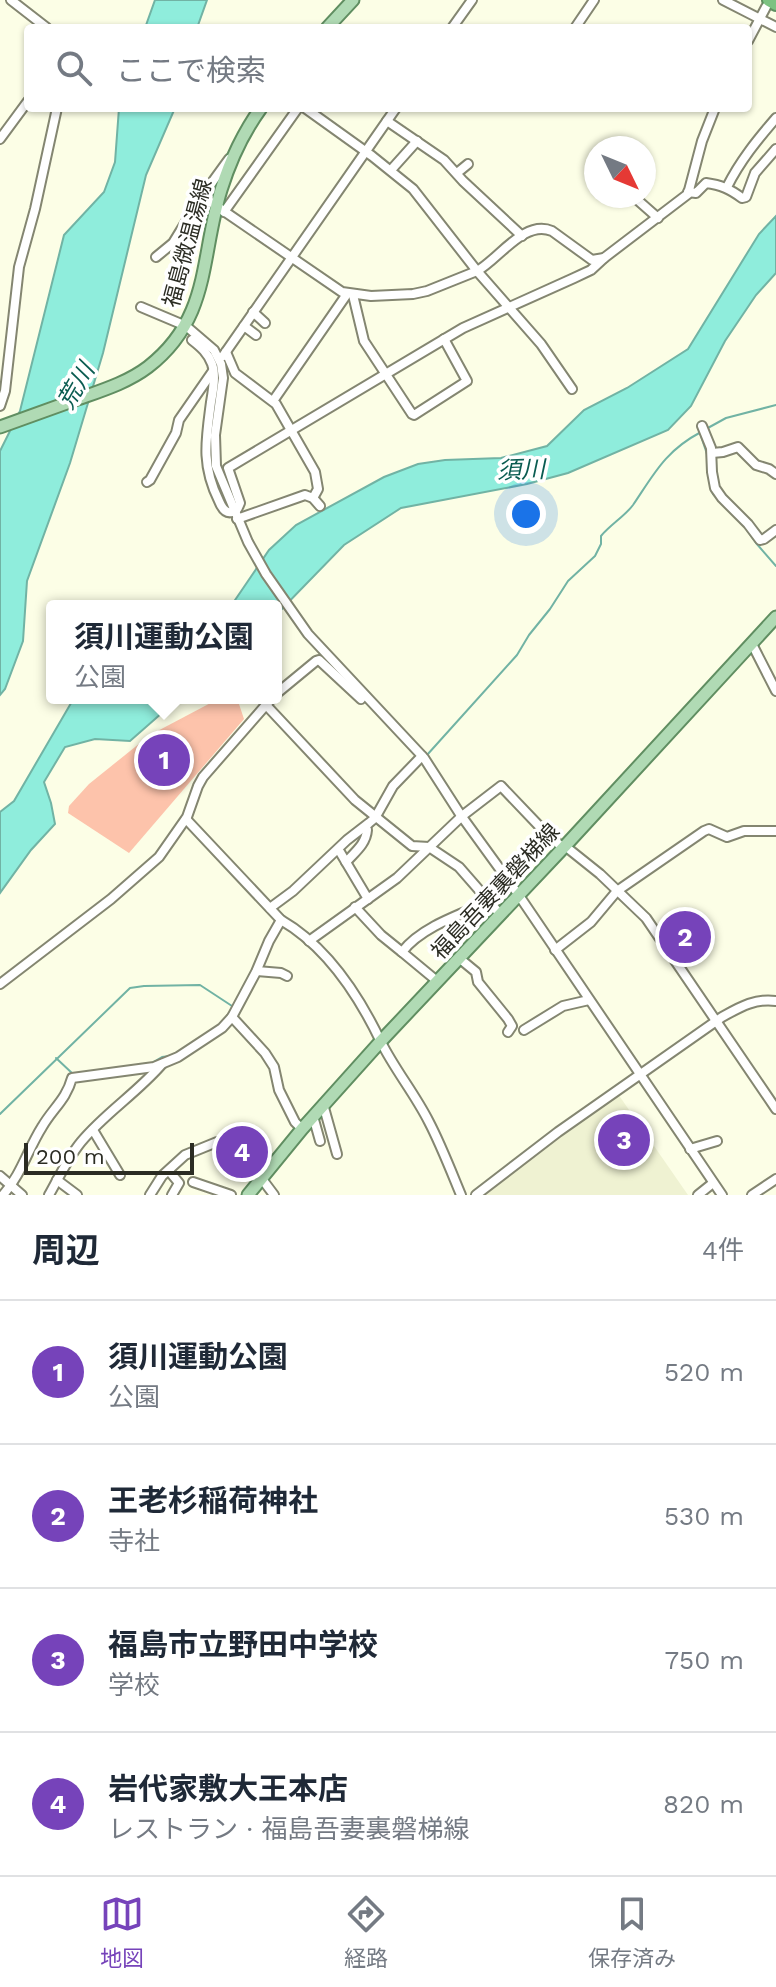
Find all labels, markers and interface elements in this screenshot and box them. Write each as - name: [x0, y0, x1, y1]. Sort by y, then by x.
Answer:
- search box: [24, 24, 752, 112]
- icon: search: [52, 46, 96, 90]
- text: ここで検索: [116, 53, 266, 88]
- north arrow: [584, 136, 656, 208]
- street label: 福島微温湯線: [158, 176, 217, 310]
- water label: 荒川: [52, 356, 102, 414]
- water label: 須川: [497, 455, 548, 485]
- your location: [506, 494, 546, 534]
- popup: [46, 600, 282, 704]
- text: 須川運動公園: [74, 619, 254, 654]
- text: 公園: [74, 662, 126, 692]
- pin: 1: [138, 730, 190, 790]
- street label: 福島吾妻裏磐梯線: [426, 818, 565, 964]
- pin: 2: [659, 907, 711, 967]
- pin: 3: [598, 1110, 650, 1170]
- pin: 4: [216, 1122, 268, 1182]
- scale bar: [24, 1139, 194, 1175]
- text: 200 m: [36, 1144, 105, 1169]
- text: 周辺: [32, 1230, 100, 1270]
- text: 4件: [702, 1235, 744, 1265]
- text: 須川運動公園: [108, 1339, 288, 1374]
- text: 1: [52, 1357, 64, 1387]
- text: 520 m: [664, 1357, 744, 1387]
- text: 公園: [108, 1382, 160, 1412]
- text: 王老杉稲荷神社: [108, 1483, 318, 1518]
- text: 2: [50, 1501, 66, 1531]
- text: 530 m: [664, 1501, 744, 1531]
- text: 寺社: [108, 1526, 160, 1556]
- text: 福島市立野田中学校: [108, 1627, 378, 1662]
- text: 3: [50, 1645, 66, 1675]
- text: 750 m: [664, 1645, 744, 1675]
- text: 学校: [108, 1670, 160, 1700]
- text: 岩代家敷大王本店: [108, 1771, 348, 1806]
- text: 4: [50, 1789, 66, 1819]
- text: 820 m: [663, 1789, 744, 1819]
- text: レストラン · 福島吾妻裏磐梯線: [108, 1814, 470, 1844]
- tab: 地図: [100, 1892, 144, 1972]
- tab: 経路: [344, 1892, 388, 1972]
- tab: 保存済み: [588, 1892, 676, 1972]

